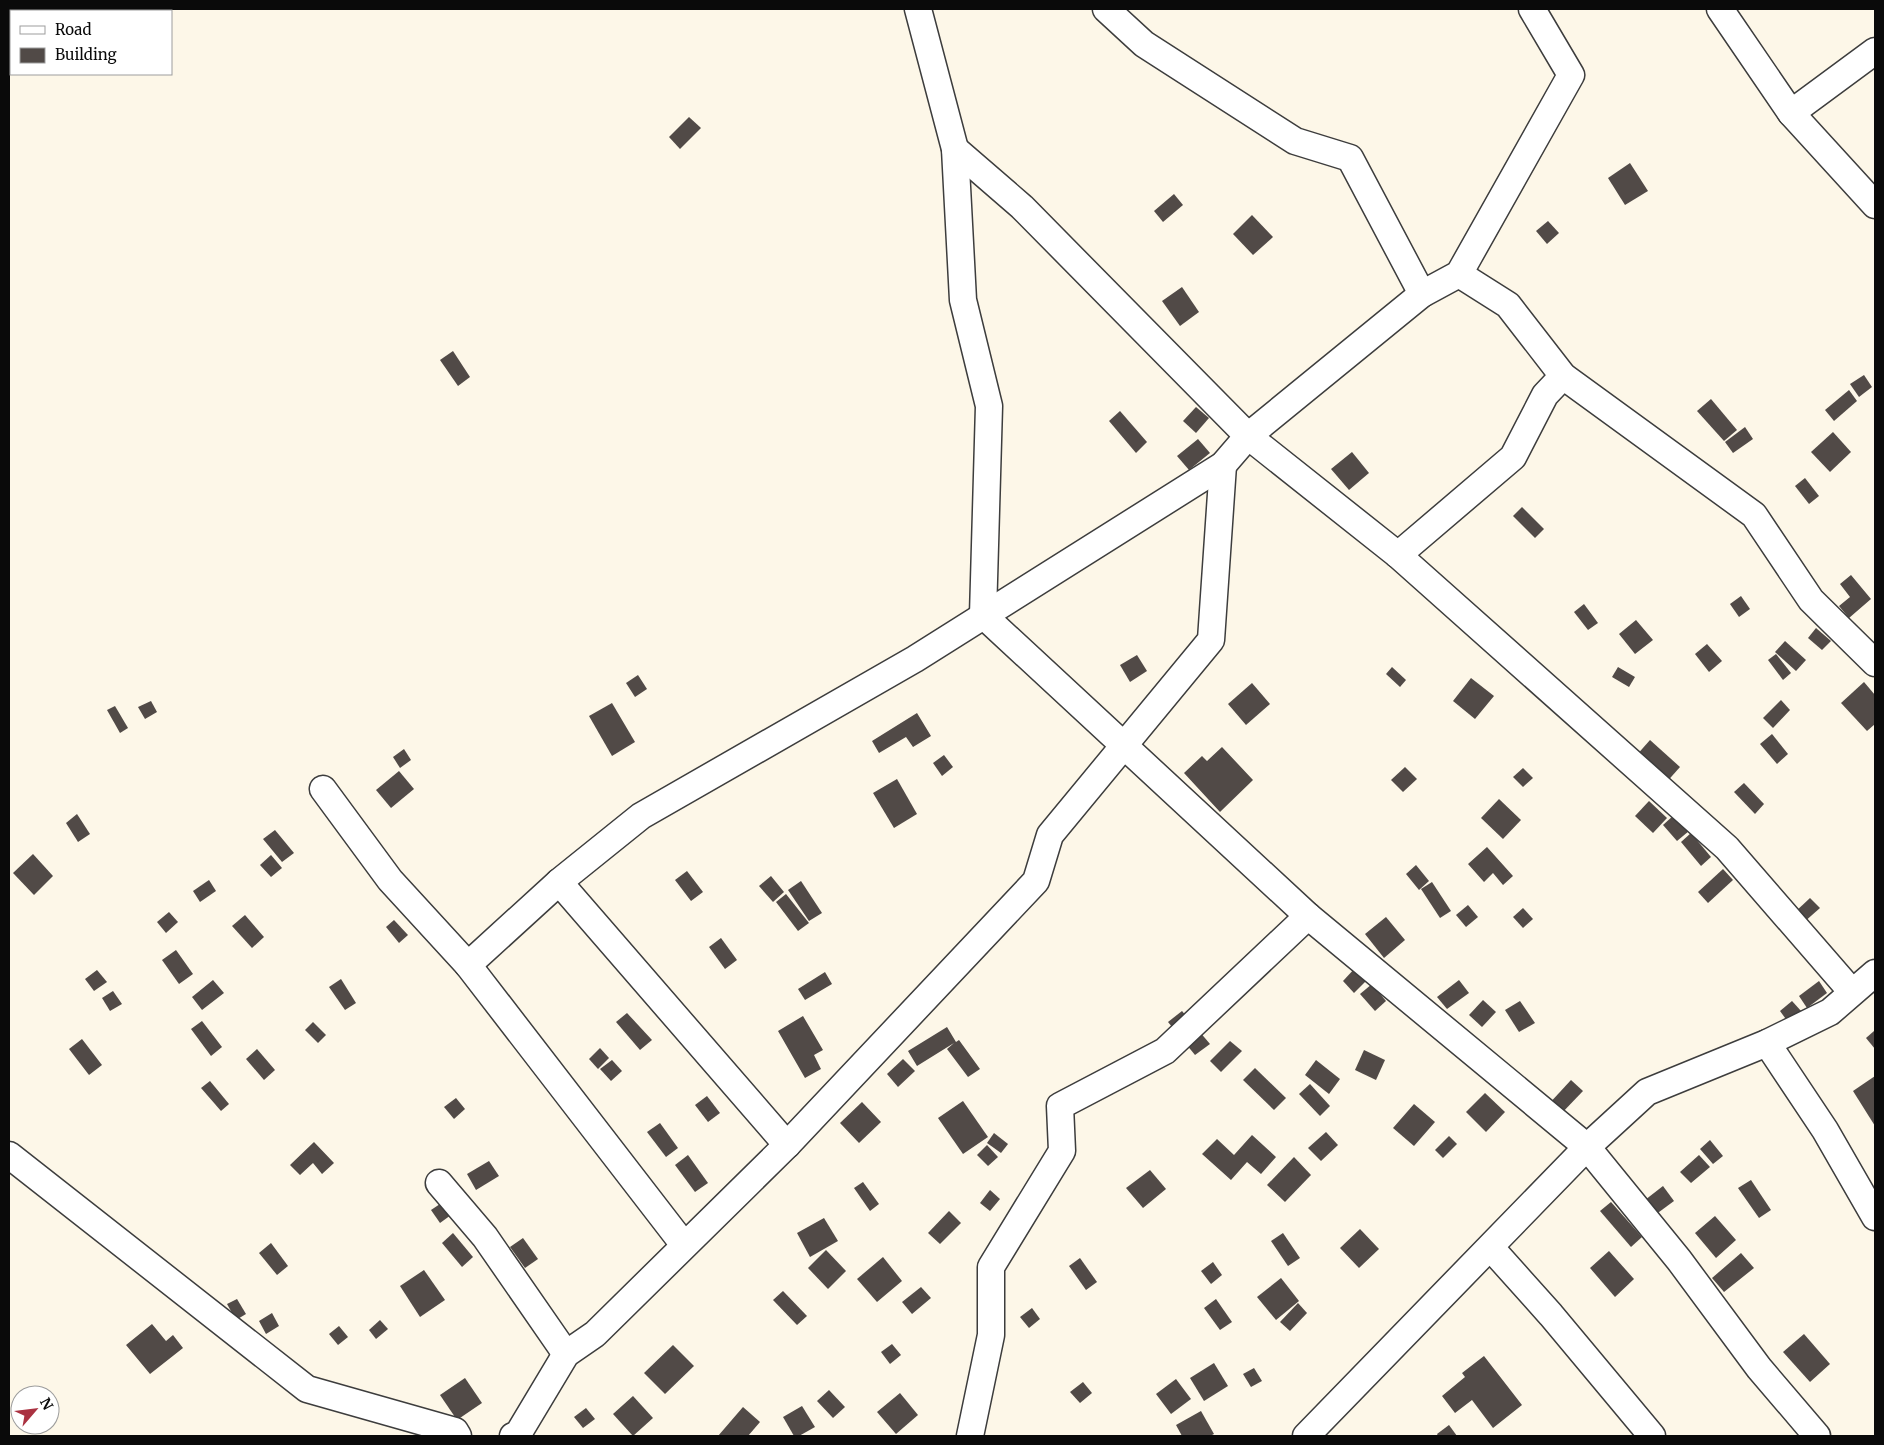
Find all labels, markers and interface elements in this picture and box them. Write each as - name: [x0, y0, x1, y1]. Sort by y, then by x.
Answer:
- legend: [10, 10, 172, 75]
- text: Road: [55, 20, 91, 39]
- text: Building: [55, 45, 117, 64]
- north arrow: [10, 1385, 60, 1435]
- text: N: [36, 1395, 57, 1413]

